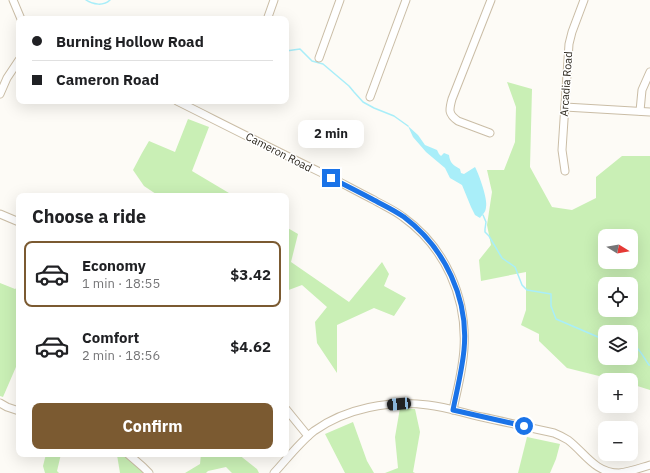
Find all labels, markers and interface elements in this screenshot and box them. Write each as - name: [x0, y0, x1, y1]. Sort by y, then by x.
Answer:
- text: Burning Hollow Road: [56, 32, 204, 51]
- street label: Arcadia Road: [557, 51, 575, 117]
- text: Cameron Road: [56, 70, 159, 89]
- callout: 2 min: [298, 120, 364, 148]
- text: 2 min: [314, 125, 348, 142]
- street label: Cameron Road: [243, 129, 315, 175]
- route end: [322, 169, 340, 187]
- text: Choose a ride: [32, 205, 146, 228]
- north arrow: [598, 229, 638, 269]
- map controls: [598, 229, 638, 461]
- icon: car: [34, 256, 70, 292]
- text: Economy: [82, 256, 146, 275]
- text: $3.42: [230, 265, 271, 284]
- text: 1 min · 18:55: [82, 275, 160, 292]
- button: locate: [598, 277, 638, 317]
- button: layers: [598, 325, 638, 365]
- icon: car: [34, 328, 70, 364]
- text: Comfort: [82, 328, 139, 347]
- text: $4.62: [230, 337, 271, 356]
- text: 2 min · 18:56: [82, 347, 160, 364]
- button: +: [598, 373, 638, 413]
- car: [387, 397, 411, 411]
- button: Confirm: [32, 403, 273, 449]
- route start: [515, 417, 533, 435]
- button: −: [598, 421, 638, 461]

